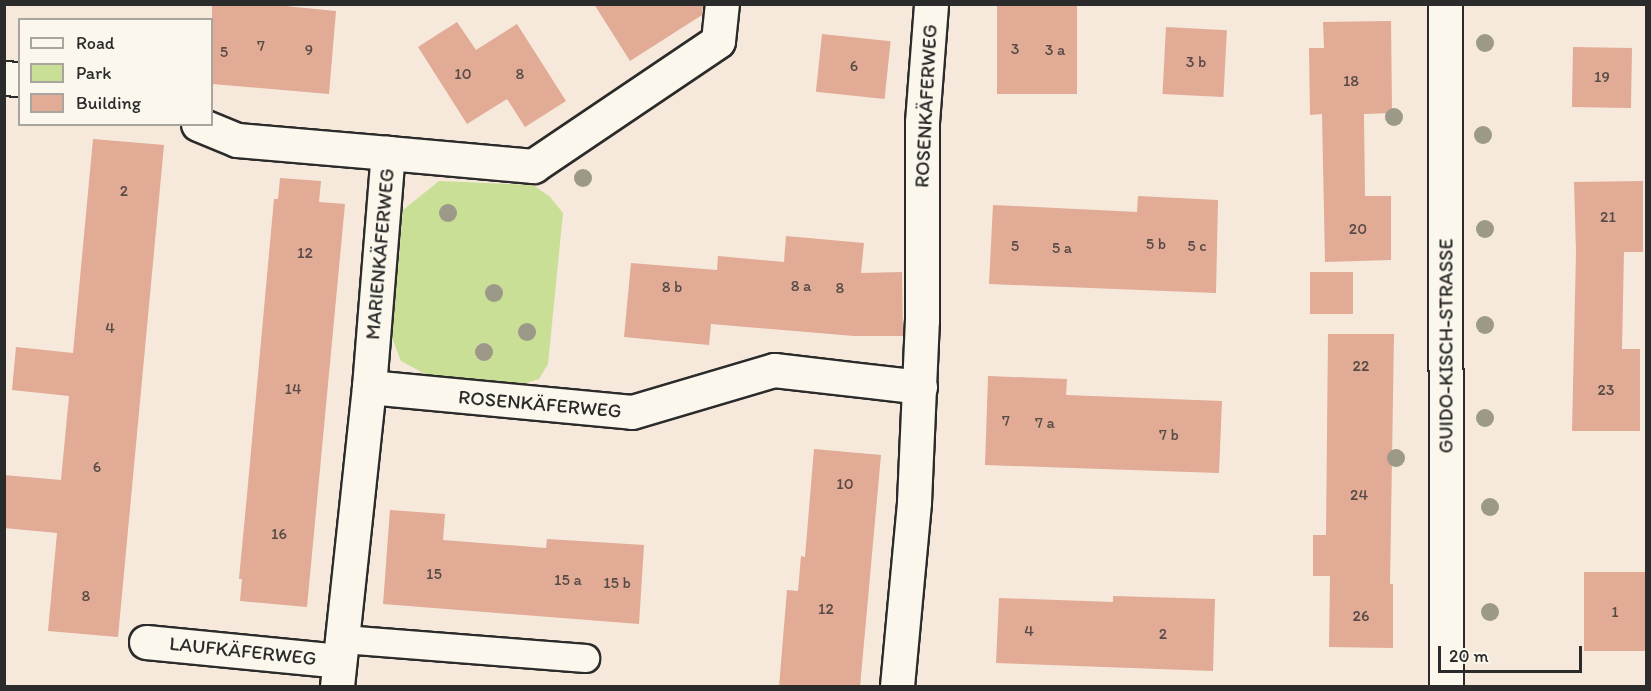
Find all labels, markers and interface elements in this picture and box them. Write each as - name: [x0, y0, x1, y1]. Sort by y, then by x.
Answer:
- legend: [18, 18, 213, 126]
- street label: ROSENKÄFERWEG: [910, 24, 942, 188]
- text: Road: [76, 32, 115, 54]
- house number: 7: [257, 36, 265, 56]
- house number: 3: [1011, 39, 1019, 59]
- house number: 9: [305, 40, 313, 60]
- house number: 3 a: [1045, 40, 1065, 60]
- house number: 5: [220, 42, 228, 62]
- house number: 3 b: [1186, 52, 1206, 72]
- house number: 6: [850, 56, 858, 76]
- text: Park: [76, 62, 111, 84]
- house number: 10: [454, 64, 472, 84]
- house number: 8: [516, 64, 524, 84]
- house number: 19: [1594, 67, 1610, 87]
- house number: 18: [1343, 71, 1359, 91]
- text: Building: [76, 92, 141, 114]
- street label: MARIENKÄFERWEG: [361, 167, 399, 341]
- house number: 2: [120, 181, 128, 201]
- house number: 21: [1600, 207, 1616, 227]
- house number: 20: [1349, 219, 1367, 239]
- house number: 5 b: [1146, 234, 1166, 254]
- house number: 5: [1011, 236, 1019, 256]
- house number: 5 c: [1187, 236, 1207, 256]
- house number: 5 a: [1052, 238, 1072, 258]
- street label: GUIDO-KISCH-STRASSE: [1434, 239, 1458, 453]
- house number: 12: [297, 243, 313, 263]
- house number: 8 a: [791, 276, 811, 296]
- house number: 8 b: [662, 277, 682, 297]
- house number: 8: [836, 278, 844, 298]
- house number: 4: [105, 318, 115, 338]
- house number: 22: [1353, 356, 1369, 376]
- house number: 14: [284, 379, 302, 399]
- house number: 23: [1597, 380, 1615, 400]
- street label: ROSENKÄFERWEG: [457, 385, 623, 423]
- house number: 7: [1002, 411, 1010, 431]
- house number: 7 a: [1035, 413, 1055, 433]
- house number: 7 b: [1159, 425, 1179, 445]
- house number: 6: [93, 457, 101, 477]
- house number: 10: [836, 474, 854, 494]
- house number: 24: [1350, 485, 1368, 505]
- house number: 16: [271, 524, 287, 544]
- house number: 15: [426, 564, 442, 584]
- house number: 15 a: [554, 570, 582, 590]
- house number: 15 b: [603, 573, 631, 593]
- house number: 8: [82, 586, 90, 606]
- house number: 12: [818, 599, 834, 619]
- house number: 1: [1611, 602, 1619, 622]
- house number: 26: [1353, 606, 1369, 626]
- house number: 4: [1024, 621, 1034, 641]
- house number: 2: [1159, 624, 1167, 644]
- street label: LAUFKÄFERWEG: [168, 631, 318, 671]
- scale bar: [1441, 634, 1585, 672]
- text: 20 m: [1449, 645, 1489, 667]

